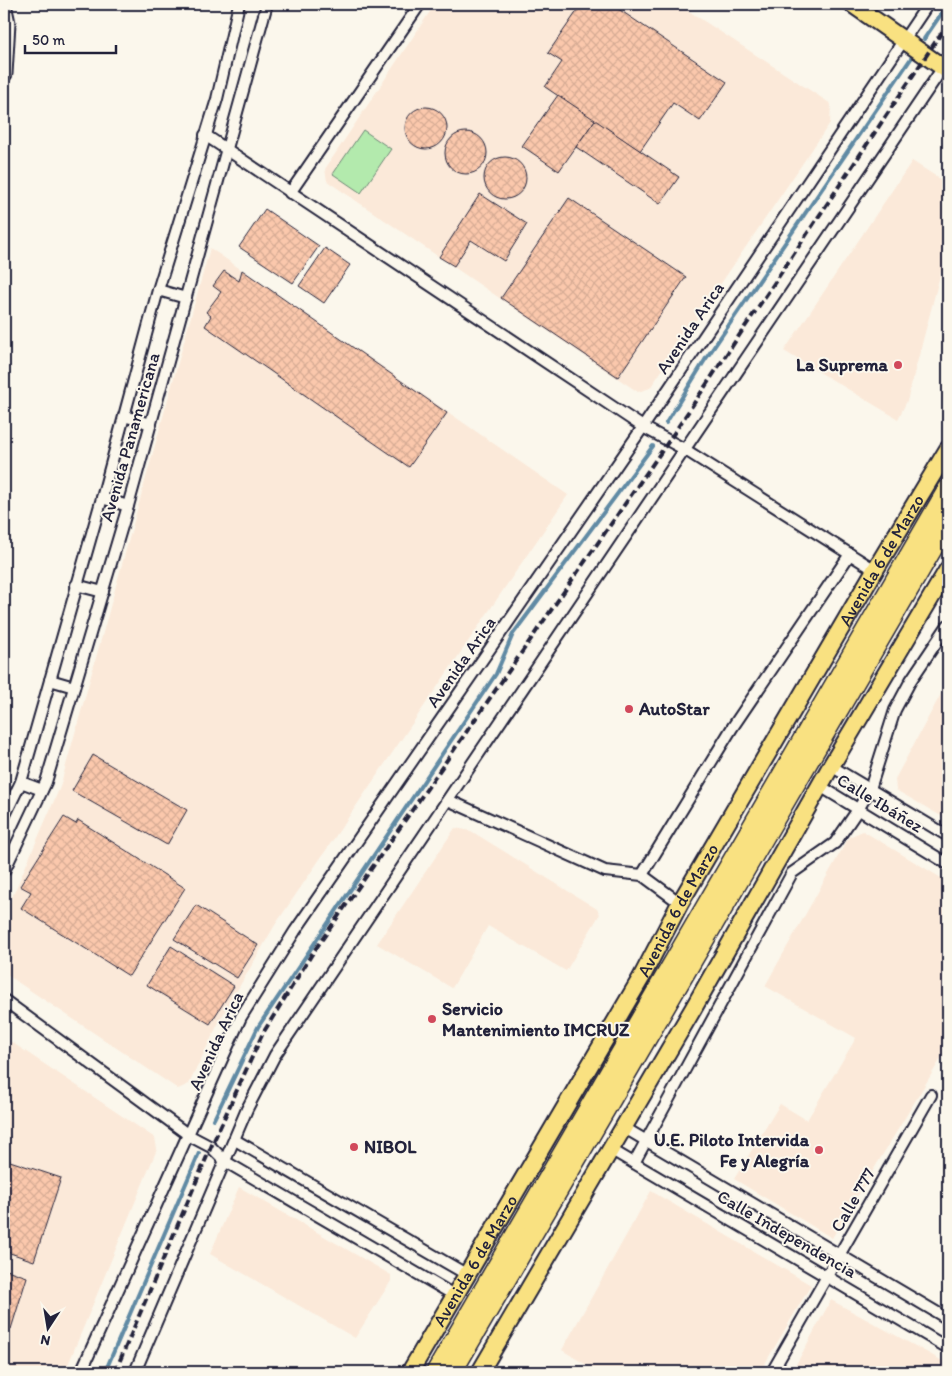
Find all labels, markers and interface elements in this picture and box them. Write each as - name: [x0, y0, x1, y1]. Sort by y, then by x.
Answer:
- scale bar: [25, 22, 116, 54]
- text: 50 m: [32, 31, 65, 49]
- street label: Avenida Arica: [651, 278, 729, 378]
- street label: Avenida Panamericana: [95, 349, 165, 524]
- place label: La Suprema: [796, 354, 889, 376]
- marker: La Suprema: [892, 359, 904, 371]
- street label: Avenida 6 de Marzo: [834, 490, 929, 630]
- street label: Avenida Arica: [422, 612, 500, 712]
- place label: AutoStar: [638, 698, 710, 720]
- marker: AutoStar: [623, 703, 635, 715]
- street label: Calle Ibáñez: [833, 769, 928, 838]
- street label: Avenida 6 de Marzo: [633, 839, 723, 981]
- street label: Avenida Arica: [184, 988, 248, 1094]
- place label: Servicio Mantenimiento IMCRUZ: [442, 998, 630, 1041]
- marker: Servicio Mantenimiento IMCRUZ: [426, 1013, 438, 1025]
- place label: U.E. Piloto Intervida Fe y Alegría: [654, 1129, 810, 1172]
- place label: NIBOL: [364, 1136, 417, 1158]
- marker: NIBOL: [348, 1141, 360, 1153]
- marker: U.E. Piloto Intervida Fe y Alegría: [813, 1144, 825, 1156]
- street label: Calle 777: [826, 1164, 880, 1236]
- street label: Calle Independencia: [713, 1185, 861, 1283]
- street label: Avenida 6 de Marzo: [428, 1191, 522, 1331]
- north arrow: [22, 1304, 72, 1354]
- text: N: [39, 1331, 52, 1350]

